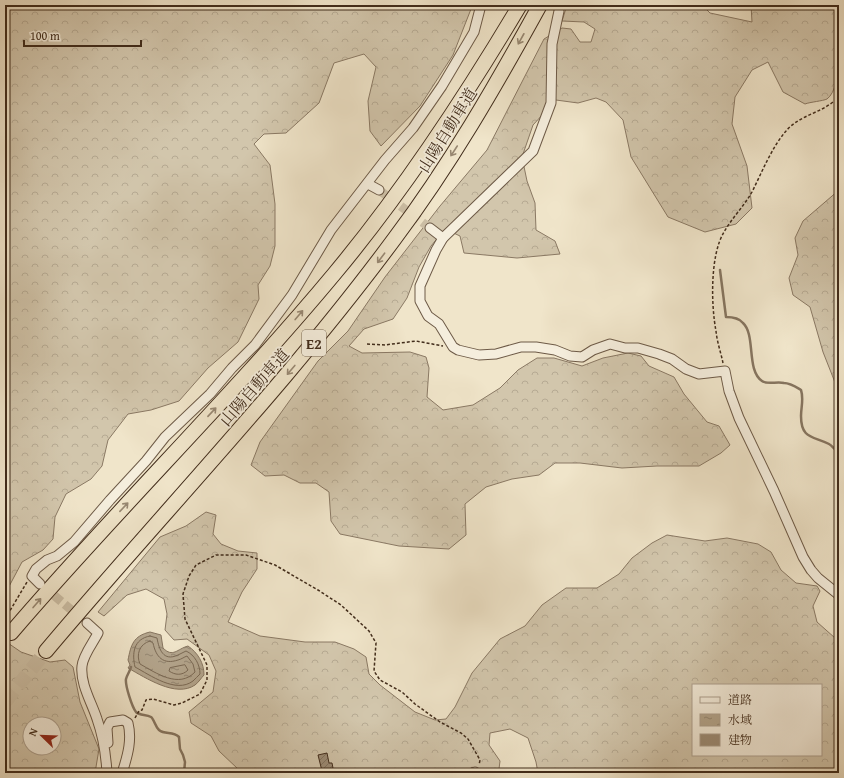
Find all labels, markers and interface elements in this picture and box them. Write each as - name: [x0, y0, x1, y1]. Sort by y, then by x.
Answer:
- scale bar: [24, 22, 141, 48]
- text: 100 m: [30, 27, 60, 44]
- one-way arrow: [517, 33, 524, 45]
- street label: 山陽自動車道: [411, 83, 483, 177]
- one-way arrow: [450, 145, 458, 157]
- one-way arrow: [376, 252, 385, 263]
- one-way arrow: [295, 310, 304, 320]
- road number: E2: [302, 330, 326, 356]
- street label: 山陽自動車道: [213, 343, 295, 431]
- one-way arrow: [287, 365, 296, 375]
- one-way arrow: [207, 407, 216, 417]
- one-way arrow: [119, 502, 128, 512]
- one-way arrow: [32, 598, 41, 609]
- legend: [692, 684, 822, 756]
- text: 道路: [728, 691, 752, 708]
- text: 水域: [728, 711, 752, 728]
- north arrow: [22, 716, 62, 756]
- text: N: [24, 725, 42, 739]
- text: 建物: [728, 731, 752, 748]

